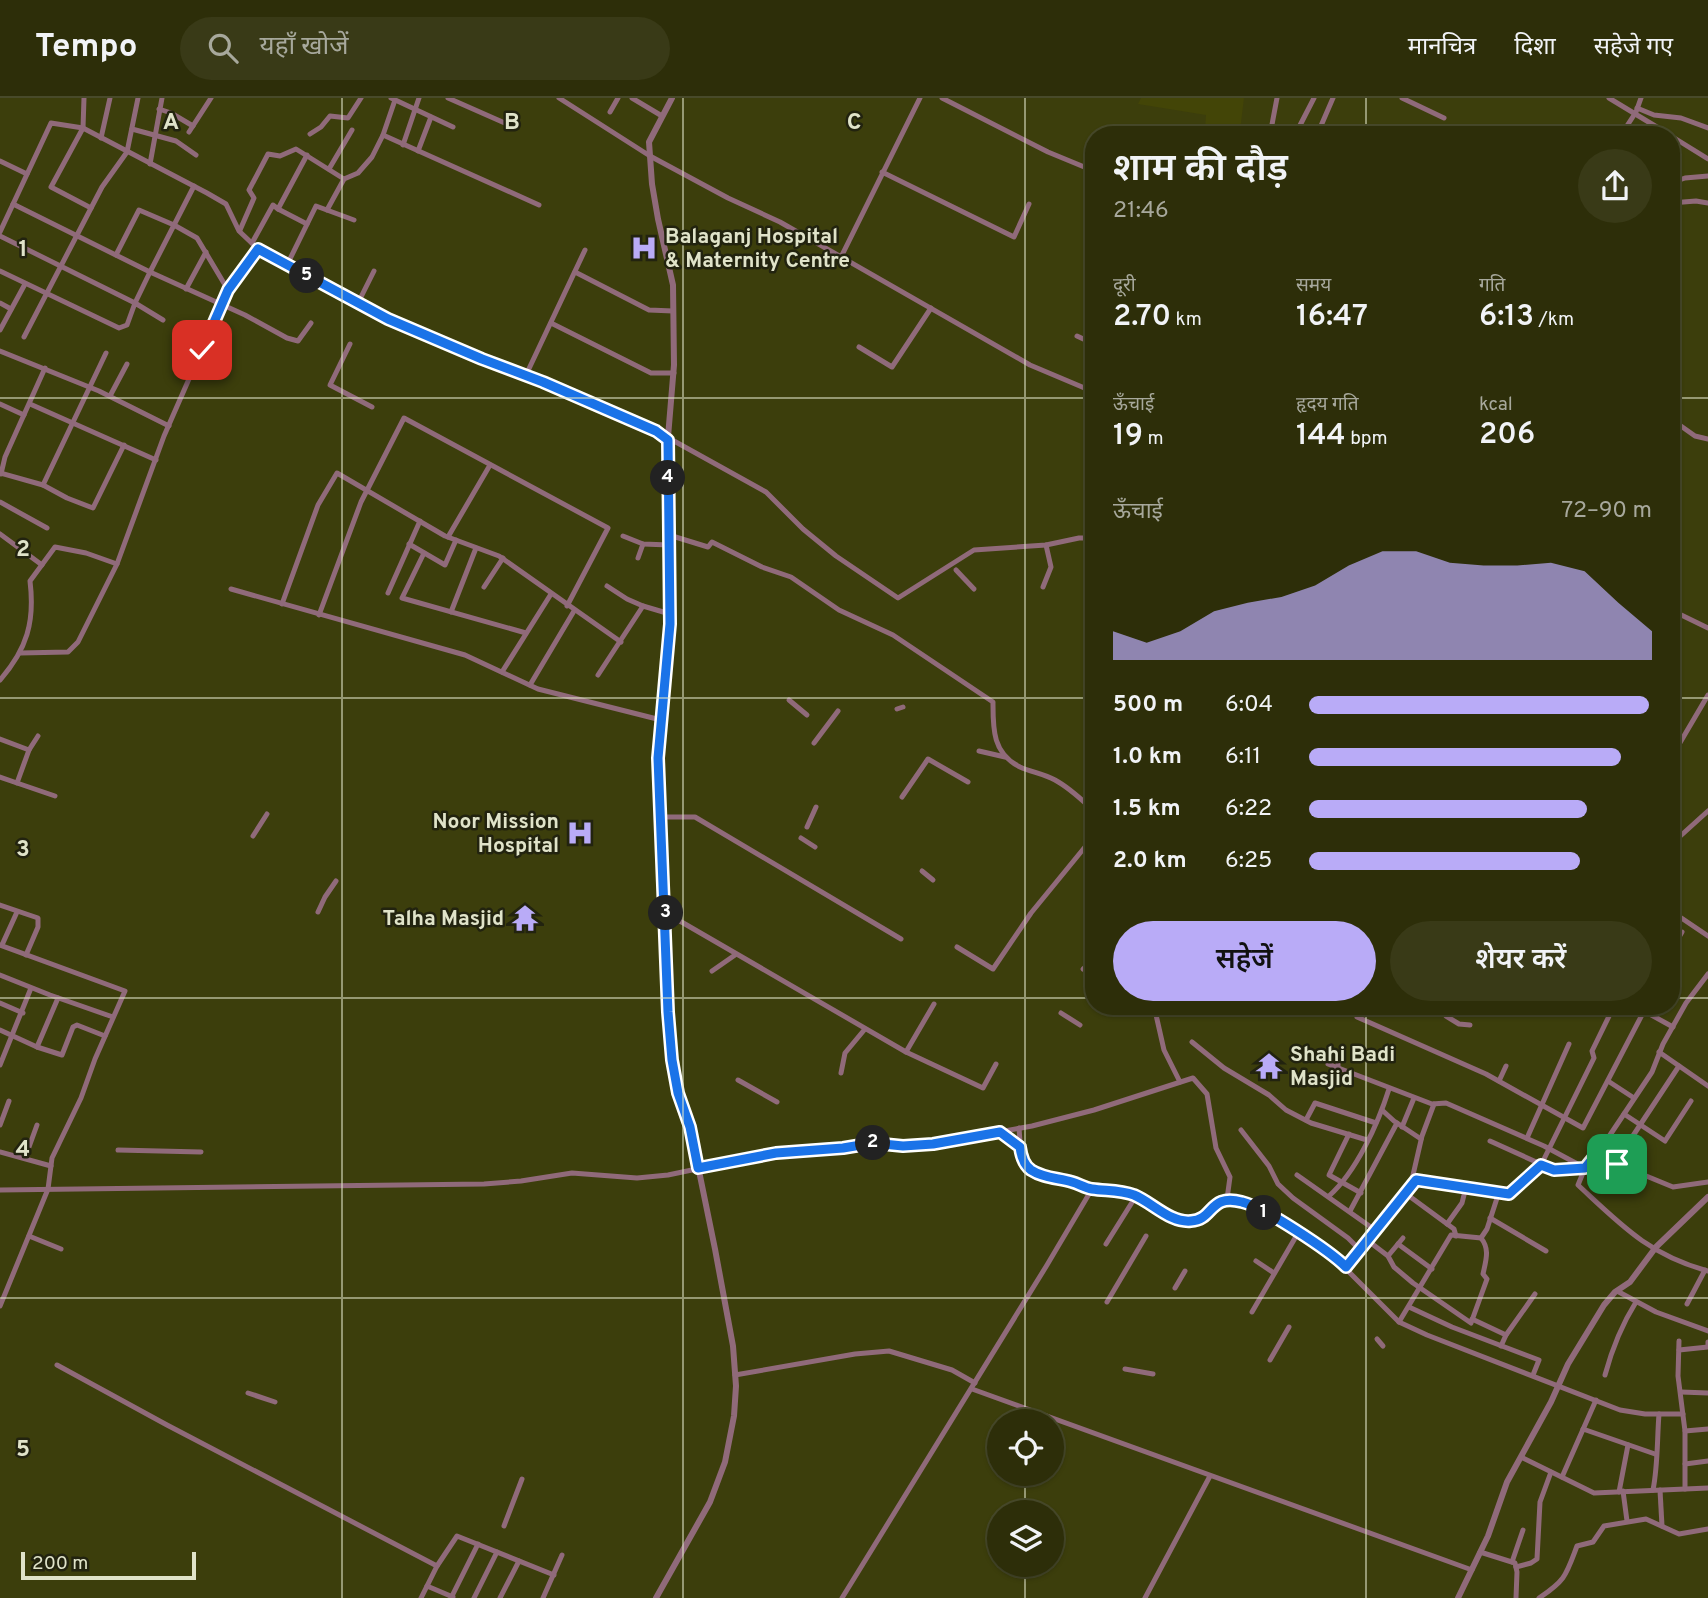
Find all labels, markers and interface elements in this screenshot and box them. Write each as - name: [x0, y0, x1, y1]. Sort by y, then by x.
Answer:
- search box: [180, 17, 670, 80]
- text: Tempo: [35, 27, 138, 69]
- icon: search: [204, 29, 242, 67]
- text: यहाँ खोजें: [260, 31, 349, 64]
- text: मानचित्र: [1408, 33, 1476, 63]
- text: दिशा: [1514, 33, 1556, 63]
- text: सहेजे गए: [1594, 33, 1673, 63]
- text: A: [163, 109, 179, 138]
- text: B: [504, 109, 520, 138]
- text: C: [847, 109, 861, 138]
- text: शाम की दौड़: [1113, 146, 1288, 195]
- button: share: [1578, 149, 1652, 223]
- text: 21:46: [1113, 197, 1169, 226]
- place label: Balaganj Hospital & Maternity Centre: [665, 224, 850, 275]
- hospital icon: Balaganj Hospital & Maternity Centre: [629, 233, 659, 263]
- text: 1: [18, 236, 28, 265]
- pin: 5: [290, 258, 324, 294]
- text: 5: [301, 263, 312, 287]
- text: दूरी: [1113, 274, 1136, 298]
- text: समय: [1296, 274, 1331, 298]
- text: गति: [1479, 274, 1505, 298]
- text: 2.70: [1113, 299, 1171, 336]
- text: 16:47: [1296, 299, 1368, 336]
- text: 6:13: [1479, 299, 1534, 336]
- text: km: [1171, 308, 1202, 332]
- text: /km: [1534, 308, 1574, 332]
- pin: [172, 320, 232, 380]
- icon: check: [183, 331, 221, 369]
- text: ऊँचाई: [1113, 393, 1154, 417]
- text: हृदय गति: [1296, 393, 1358, 417]
- text: kcal: [1479, 393, 1513, 417]
- text: 206: [1479, 417, 1535, 454]
- text: 19: [1113, 418, 1143, 455]
- text: 144: [1296, 418, 1346, 455]
- text: m: [1143, 427, 1164, 451]
- text: bpm: [1346, 427, 1387, 451]
- pin: 4: [650, 460, 686, 496]
- text: 4: [661, 465, 674, 489]
- text: 72–90 m: [1561, 497, 1652, 526]
- text: ऊँचाई: [1113, 498, 1163, 527]
- text: 2: [16, 536, 30, 565]
- text: 500 m: [1113, 691, 1183, 720]
- text: 6:04: [1225, 691, 1273, 720]
- text: 1.0 km: [1113, 743, 1182, 772]
- text: 6:11: [1225, 743, 1261, 772]
- text: 1.5 km: [1113, 795, 1181, 824]
- text: 6:22: [1225, 795, 1272, 824]
- place label: Noor Mission Hospital: [433, 809, 559, 860]
- hospital icon: Noor Mission Hospital: [565, 818, 595, 848]
- text: 3: [16, 836, 30, 865]
- text: 2.0 km: [1113, 847, 1187, 876]
- text: 6:25: [1225, 847, 1272, 876]
- pin: 3: [648, 896, 684, 930]
- text: 3: [660, 900, 671, 924]
- temple icon: Talha Masjid: [510, 903, 540, 933]
- place label: Talha Masjid: [382, 906, 504, 933]
- button: सहेजें: [1113, 921, 1376, 1001]
- button: शेयर करें: [1390, 921, 1652, 1001]
- place label: Shahi Badi Masjid: [1290, 1042, 1395, 1093]
- temple icon: Shahi Badi Masjid: [1254, 1051, 1284, 1081]
- pin: 2: [856, 1126, 890, 1160]
- text: 2: [867, 1130, 878, 1154]
- pin: [1587, 1134, 1647, 1194]
- text: 4: [16, 1136, 30, 1165]
- icon: arrive: [1598, 1145, 1636, 1183]
- pin: 1: [1246, 1196, 1282, 1230]
- text: 1: [1260, 1200, 1267, 1224]
- map controls: [987, 1409, 1064, 1577]
- button: locate: [987, 1409, 1064, 1486]
- text: 5: [16, 1436, 30, 1465]
- button: layers: [987, 1500, 1064, 1577]
- scale bar: [21, 1549, 196, 1581]
- text: 200 m: [32, 1552, 88, 1576]

